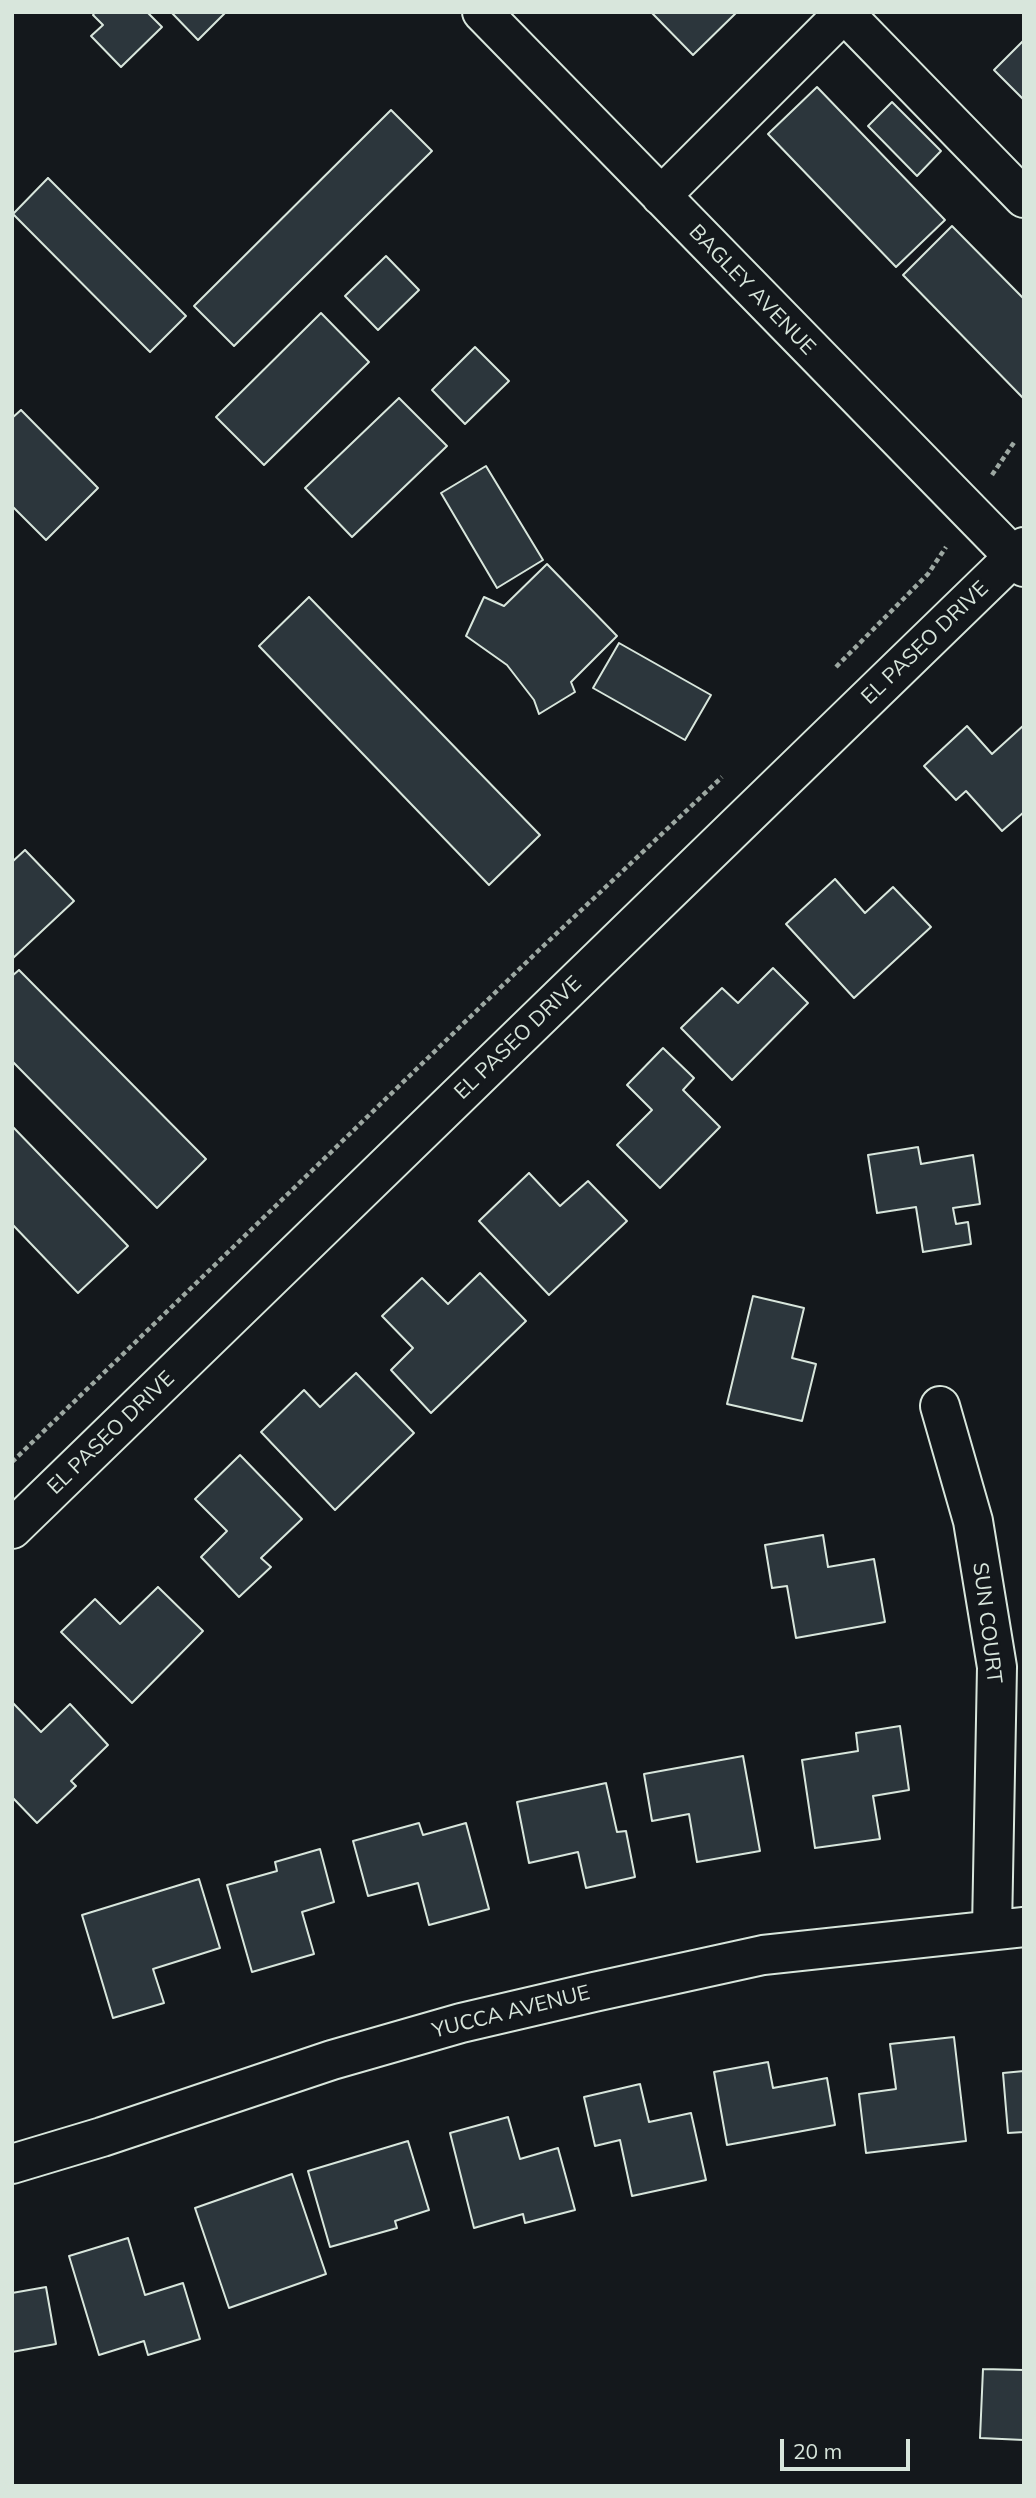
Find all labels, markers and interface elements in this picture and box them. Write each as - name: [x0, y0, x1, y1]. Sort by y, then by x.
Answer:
- street label: BAGLEY AVENUE: [683, 220, 821, 360]
- street label: EL PASEO DRIVE: [856, 576, 994, 710]
- street label: EL PASEO DRIVE: [449, 971, 587, 1105]
- street label: EL PASEO DRIVE: [42, 1366, 180, 1500]
- street label: SUN COURT: [967, 1561, 1007, 1685]
- street label: YUCCA AVENUE: [430, 1980, 592, 2044]
- scale bar: [784, 2424, 914, 2468]
- text: 20 m: [793, 2438, 842, 2464]

